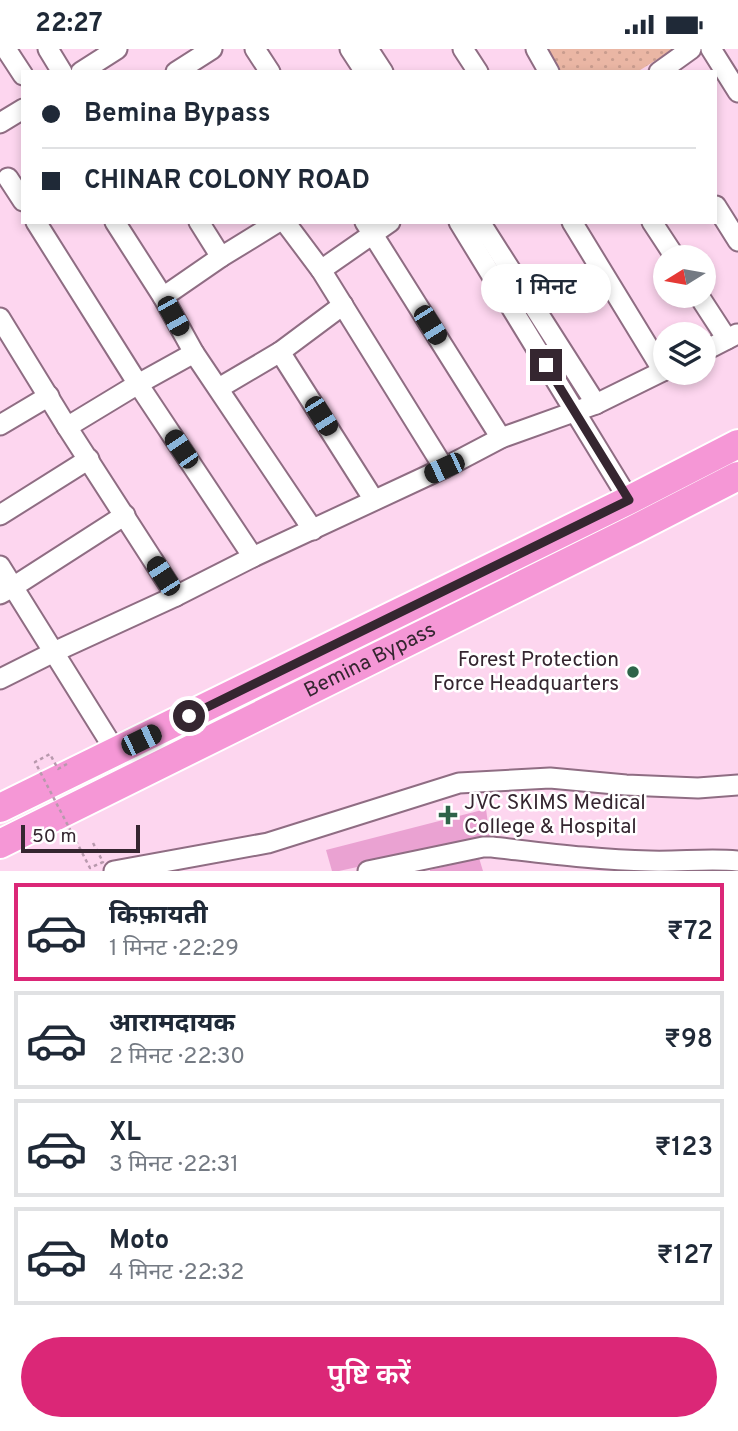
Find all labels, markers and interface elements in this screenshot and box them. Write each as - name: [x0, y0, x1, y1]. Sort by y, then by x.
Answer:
- text: 22:27: [35, 8, 103, 41]
- text: Bemina Bypass: [84, 98, 271, 131]
- text: CHINAR COLONY ROAD: [84, 165, 370, 198]
- north arrow: [653, 245, 716, 308]
- map controls: [653, 245, 716, 385]
- callout: 1 मिनट: [481, 264, 611, 313]
- text: 1 मिनट: [515, 274, 577, 303]
- car: [154, 293, 193, 339]
- car: [410, 302, 451, 348]
- button: layers: [653, 322, 716, 385]
- route end: [530, 349, 562, 381]
- car: [301, 393, 342, 439]
- car: [161, 426, 202, 472]
- car: [421, 450, 468, 486]
- car: [143, 553, 184, 599]
- street label: Bemina Bypass: [299, 616, 440, 705]
- place label: Forest Protection Force Headquarters: [433, 647, 619, 698]
- marker: Forest Protection Force Headquarters: [625, 664, 641, 680]
- route start: [173, 700, 205, 732]
- car: [118, 721, 165, 759]
- place label: JVC SKIMS Medical College & Hospital: [464, 790, 646, 841]
- marker: JVC SKIMS Medical College & Hospital: [438, 805, 458, 825]
- scale bar: [21, 822, 140, 854]
- text: 50 m: [32, 825, 77, 849]
- text: किफ़ायती: [109, 900, 208, 933]
- icon: car: [25, 901, 88, 964]
- text: ₹72: [667, 916, 713, 949]
- text: 1 मिनट · 22:29: [109, 935, 239, 964]
- text: आरामदायक: [109, 1008, 235, 1041]
- icon: car: [25, 1009, 88, 1072]
- text: ₹98: [664, 1024, 713, 1057]
- text: 2 मिनट · 22:30: [109, 1043, 245, 1072]
- icon: car: [25, 1117, 88, 1180]
- text: XL: [109, 1117, 141, 1150]
- text: ₹123: [654, 1132, 713, 1165]
- text: 3 मिनट · 22:31: [109, 1151, 239, 1180]
- icon: car: [25, 1225, 88, 1288]
- text: Moto: [109, 1225, 169, 1258]
- text: ₹127: [656, 1240, 713, 1273]
- text: 4 मिनट · 22:32: [109, 1259, 244, 1288]
- button: पुष्टि करें: [21, 1337, 717, 1417]

